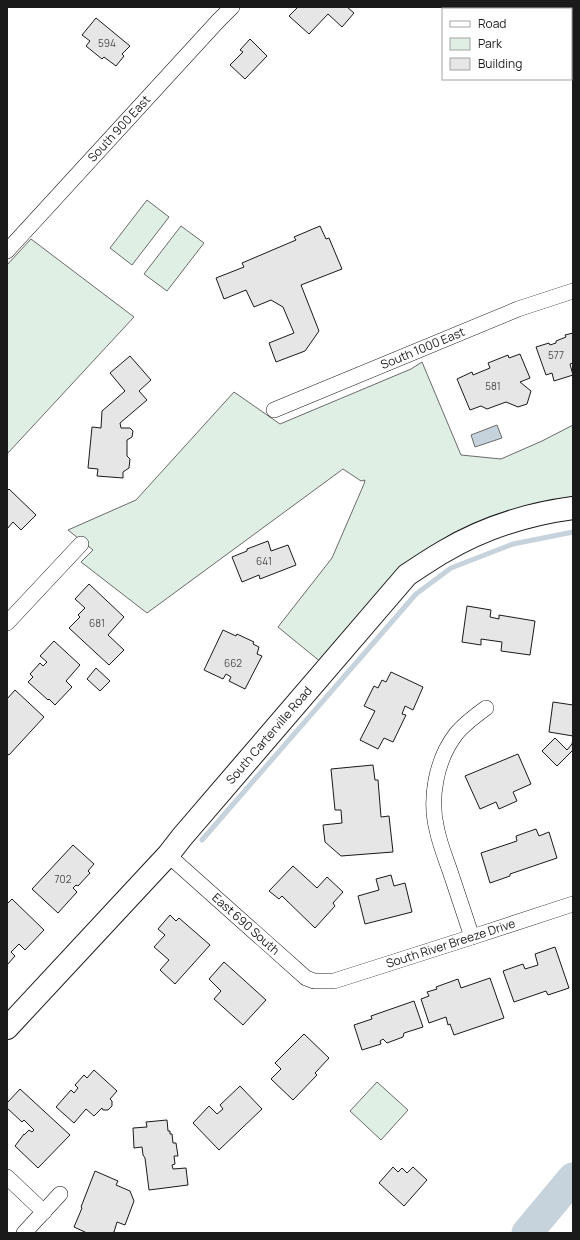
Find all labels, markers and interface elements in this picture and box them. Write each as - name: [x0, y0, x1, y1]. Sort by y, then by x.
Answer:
- legend: [442, 8, 572, 80]
- text: Road: [478, 15, 506, 32]
- text: Park: [478, 35, 503, 52]
- house number: 594: [98, 36, 116, 50]
- text: Building: [478, 55, 522, 72]
- street label: South 900 East: [84, 91, 154, 165]
- street label: South 1000 East: [378, 323, 467, 373]
- house number: 577: [548, 348, 564, 362]
- house number: 581: [485, 379, 501, 393]
- house number: 641: [256, 554, 272, 568]
- house number: 681: [89, 616, 105, 630]
- house number: 662: [224, 656, 242, 670]
- street label: South Carterville Road: [222, 683, 316, 788]
- house number: 702: [55, 872, 72, 886]
- street label: East 690 South: [209, 889, 283, 959]
- street label: South River Breeze Drive: [384, 914, 517, 972]

